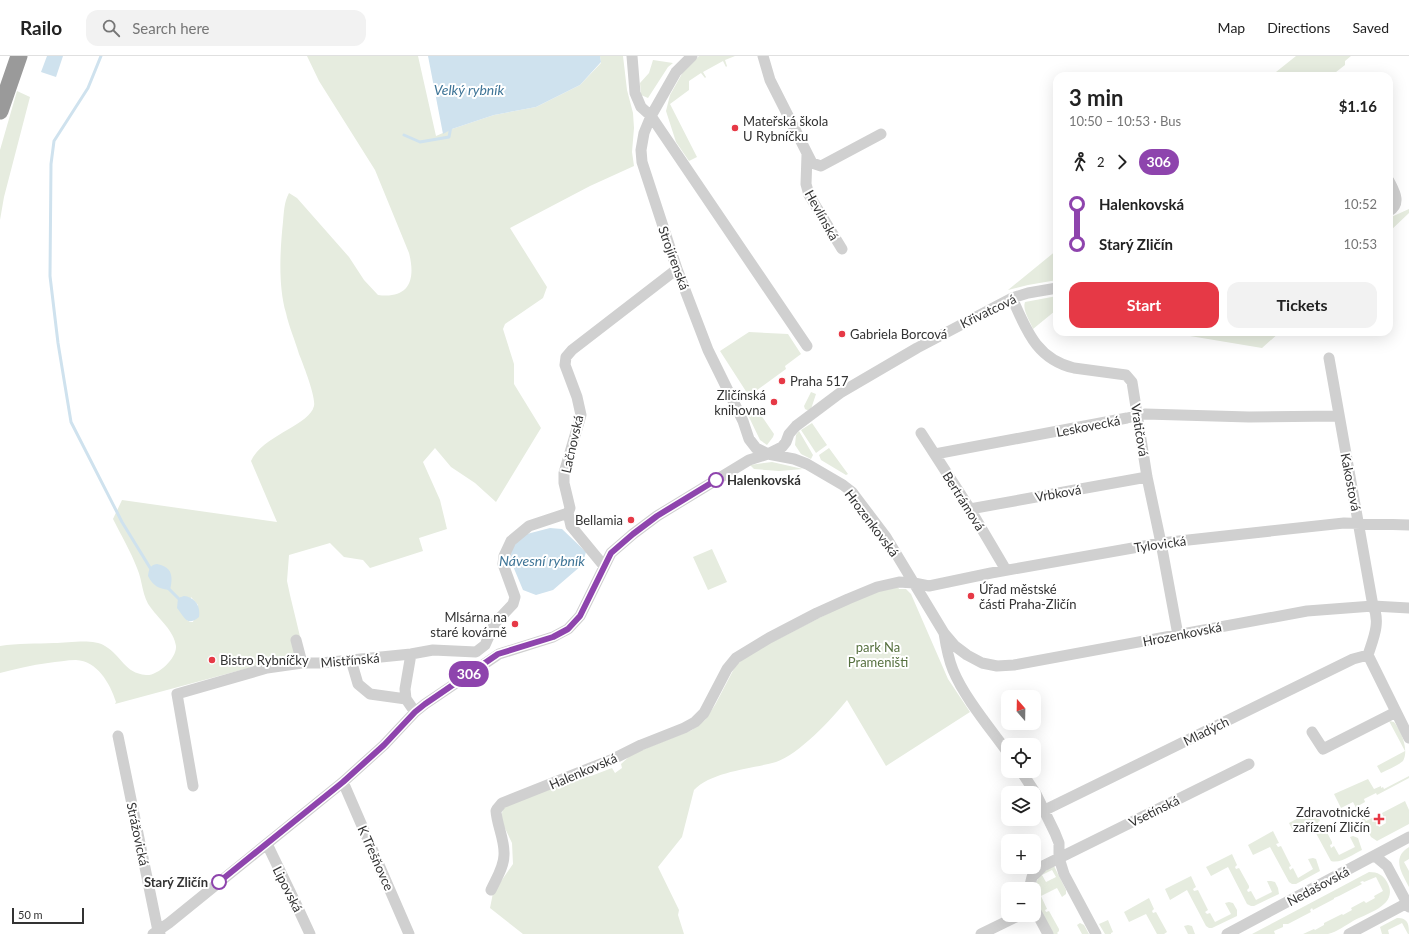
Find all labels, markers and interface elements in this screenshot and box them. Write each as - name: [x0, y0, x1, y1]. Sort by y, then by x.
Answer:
- search box: [86, 10, 366, 46]
- text: Railo: [20, 16, 62, 39]
- icon: search: [100, 17, 122, 39]
- text: Search here: [132, 19, 210, 37]
- text: Map: [1218, 19, 1245, 36]
- text: Directions: [1267, 19, 1330, 36]
- text: Saved: [1352, 19, 1389, 36]
- water label: Velký rybník: [434, 81, 504, 98]
- text: 3 min: [1069, 84, 1124, 111]
- text: $1.16: [1339, 97, 1377, 115]
- place label: Mateřská škola U Rybníčku: [743, 113, 828, 144]
- text: 10:50 – 10:53 · Bus: [1069, 113, 1181, 129]
- marker: Mateřská škola U Rybníčku: [730, 123, 740, 133]
- icon: walk: [1069, 151, 1091, 173]
- icon: forward: [1111, 151, 1133, 173]
- text: 306: [1147, 153, 1171, 170]
- text: 2: [1097, 154, 1105, 170]
- street label: Hevlínská: [802, 187, 842, 243]
- text: Halenkovská: [1099, 195, 1184, 213]
- text: 10:52: [1344, 196, 1377, 212]
- street label: Strojírenská: [655, 224, 693, 292]
- text: Starý Zličín: [1099, 235, 1173, 253]
- text: 10:53: [1344, 236, 1377, 252]
- button: Start: [1069, 282, 1219, 328]
- button: Tickets: [1227, 282, 1377, 328]
- street label: Křivatcová: [957, 291, 1019, 331]
- place label: Gabriela Borcová: [850, 326, 947, 342]
- marker: Gabriela Borcová: [837, 329, 847, 339]
- place label: Praha 517: [790, 373, 849, 389]
- marker: Praha 517: [777, 376, 787, 386]
- place label: Zličínská knihovna: [714, 387, 766, 418]
- marker: Zličínská knihovna: [769, 397, 779, 407]
- street label: Vratičová: [1128, 402, 1152, 458]
- street label: Leskovecká: [1055, 412, 1121, 440]
- street label: Lačnovská: [558, 413, 586, 475]
- street label: Kakostová: [1338, 451, 1364, 513]
- street label: Bertrámová: [940, 469, 988, 533]
- marker: Halenkovská: [708, 472, 724, 488]
- place label: Halenkovská: [727, 472, 801, 488]
- street label: Vrbková: [1034, 481, 1082, 505]
- street label: Hrozenkovská: [842, 486, 902, 560]
- place label: Bellamia: [575, 512, 623, 528]
- marker: Bellamia: [626, 515, 636, 525]
- street label: Tylovická: [1133, 532, 1187, 556]
- water label: Návesní rybník: [499, 552, 585, 569]
- place label: Úřad městské části Praha-Zličín: [979, 581, 1076, 612]
- marker: Úřad městské části Praha-Zličín: [966, 591, 976, 601]
- place label: Mlsárna na staré kovárně: [430, 609, 507, 640]
- marker: Mlsárna na staré kovárně: [510, 619, 520, 629]
- street label: Hrozenkovská: [1141, 619, 1223, 649]
- park label: park Na Prameništi: [848, 639, 908, 670]
- street label: Mistřínská: [320, 649, 380, 671]
- place label: Bistro Rybníčky: [220, 652, 309, 668]
- marker: Bistro Rybníčky: [207, 655, 217, 665]
- line badge: 306: [446, 661, 492, 687]
- text: 306: [457, 665, 481, 682]
- north arrow: [1001, 690, 1041, 730]
- map controls: [1001, 690, 1041, 922]
- street label: Mladých: [1181, 713, 1231, 749]
- button: locate: [1001, 738, 1041, 778]
- street label: Halenkovská: [547, 750, 619, 792]
- button: layers: [1001, 786, 1041, 826]
- street label: Vsetínská: [1126, 792, 1182, 830]
- street label: Strážovická: [123, 801, 153, 867]
- place label: Zdravotnické zařízení Zličín: [1293, 804, 1370, 835]
- marker: Zdravotnické zařízení Zličín: [1373, 813, 1385, 825]
- street label: K Třešňovce: [355, 823, 397, 893]
- button: +: [1001, 834, 1041, 874]
- street label: Lipovská: [270, 863, 306, 915]
- street label: Nedašovská: [1284, 863, 1352, 909]
- place label: Starý Zličín: [144, 874, 208, 890]
- marker: Starý Zličín: [211, 874, 227, 890]
- button: −: [1001, 882, 1041, 922]
- scale bar: [12, 906, 84, 925]
- text: 50 m: [18, 908, 43, 921]

